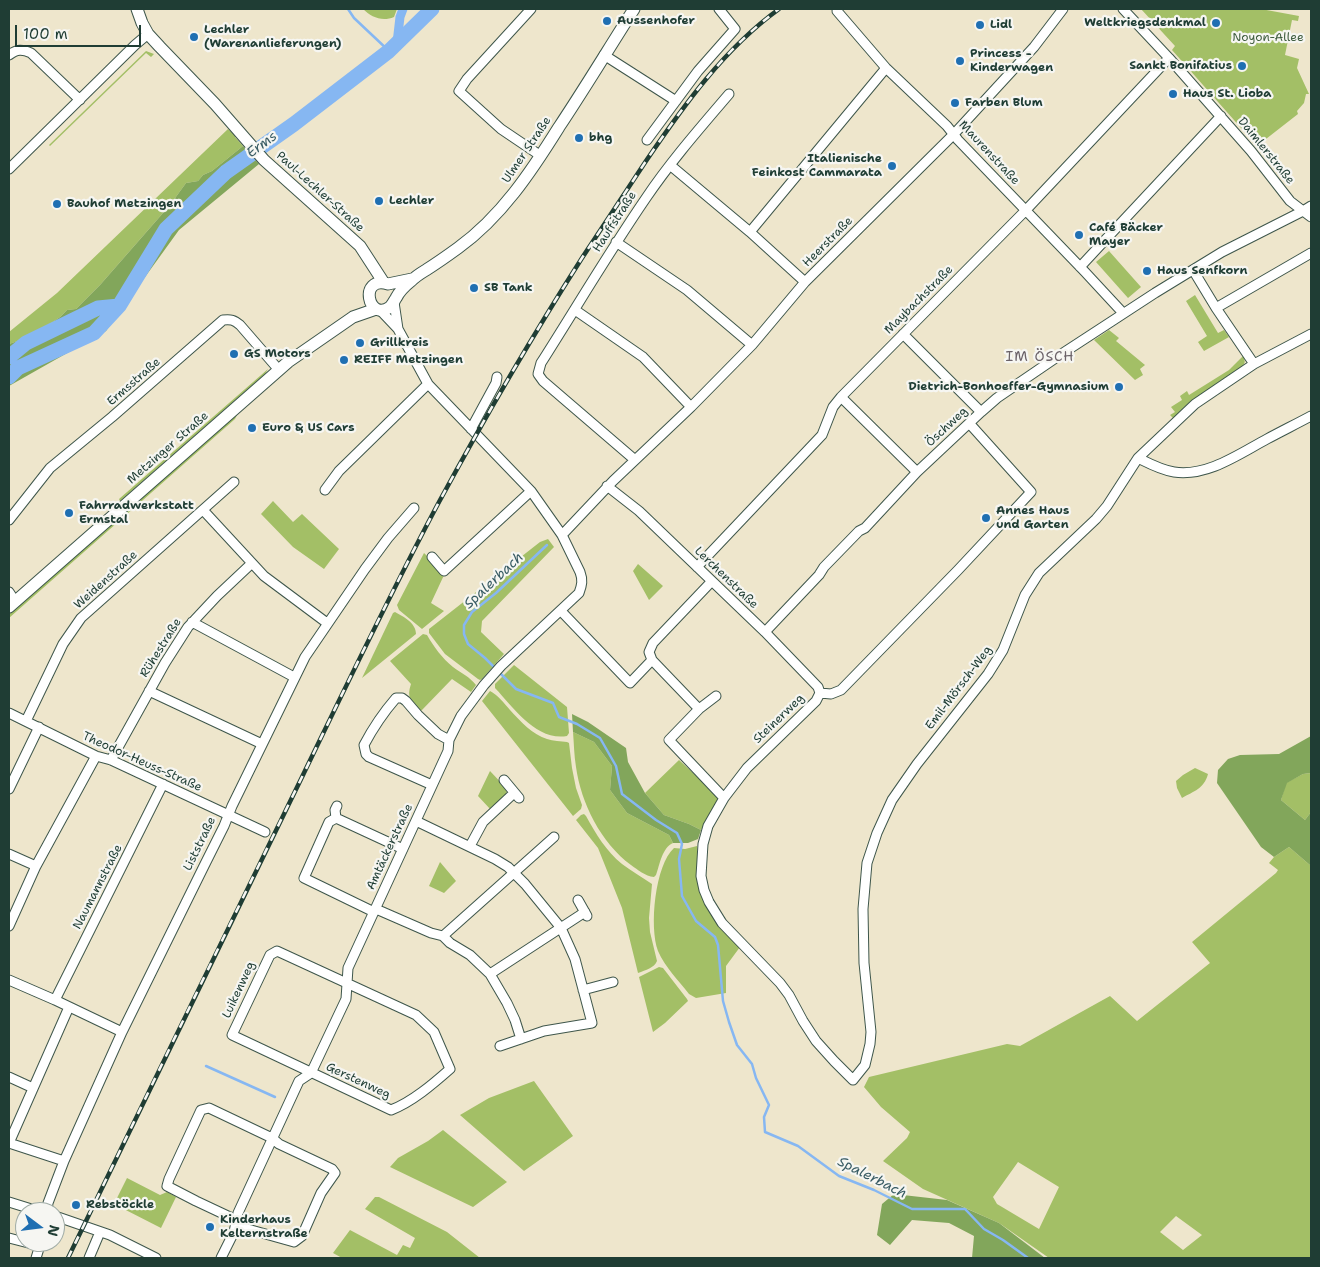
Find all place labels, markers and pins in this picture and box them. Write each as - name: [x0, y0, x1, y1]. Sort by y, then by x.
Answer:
- place label: Aussenhofer: [617, 14, 695, 28]
- marker: Aussenhofer: [601, 15, 613, 27]
- place label: Weltkriegsdenkmal: [1084, 16, 1206, 30]
- marker: Weltkriegsdenkmal: [1210, 17, 1222, 29]
- place label: Lidl: [990, 18, 1012, 32]
- marker: Lidl: [974, 19, 986, 31]
- place label: Lechler (Warenanlieferungen): [204, 23, 342, 51]
- marker: Lechler (Warenanlieferungen): [188, 31, 200, 43]
- place label: Princess - Kinderwagen: [970, 47, 1053, 75]
- marker: Princess - Kinderwagen: [954, 55, 966, 67]
- place label: Sankt Bonifatius: [1129, 59, 1232, 73]
- marker: Sankt Bonifatius: [1236, 60, 1248, 72]
- place label: Haus St. Lioba: [1183, 87, 1271, 101]
- marker: Haus St. Lioba: [1167, 88, 1179, 100]
- place label: Farben Blum: [965, 96, 1043, 110]
- marker: Farben Blum: [949, 97, 961, 109]
- place label: bhg: [589, 131, 612, 145]
- marker: bhg: [573, 132, 585, 144]
- place label: Italienische Feinkost Cammarata: [752, 152, 882, 180]
- marker: Italienische Feinkost Cammarata: [886, 160, 898, 172]
- place label: Lechler: [389, 194, 434, 208]
- marker: Lechler: [373, 195, 385, 207]
- place label: Bauhof Metzingen: [67, 197, 182, 211]
- marker: Bauhof Metzingen: [51, 198, 63, 210]
- place label: Café Bäcker Mayer: [1089, 221, 1163, 249]
- marker: Café Bäcker Mayer: [1073, 229, 1085, 241]
- place label: Haus Senfkorn: [1157, 264, 1248, 278]
- marker: Haus Senfkorn: [1141, 265, 1153, 277]
- place label: SB Tank: [484, 281, 533, 295]
- marker: SB Tank: [468, 282, 480, 294]
- place label: Grillkreis: [370, 336, 428, 350]
- marker: Grillkreis: [354, 337, 366, 349]
- place label: GS Motors: [244, 347, 311, 361]
- marker: GS Motors: [228, 348, 240, 360]
- place label: REIFF Metzingen: [354, 353, 463, 367]
- marker: REIFF Metzingen: [338, 354, 350, 366]
- place label: Dietrich-Bonhoeffer-Gymnasium: [908, 380, 1109, 394]
- marker: Dietrich-Bonhoeffer-Gymnasium: [1113, 381, 1125, 393]
- place label: Euro & US Cars: [262, 421, 355, 435]
- marker: Euro & US Cars: [246, 422, 258, 434]
- place label: Fahrradwerkstatt Ermstal: [79, 499, 194, 527]
- place label: Annes Haus und Garten: [996, 504, 1069, 532]
- marker: Fahrradwerkstatt Ermstal: [63, 507, 75, 519]
- marker: Annes Haus und Garten: [980, 512, 992, 524]
- place label: Rebstöckle: [86, 1198, 154, 1212]
- marker: Rebstöckle: [70, 1199, 82, 1211]
- place label: Kinderhaus Kelternstraße: [220, 1213, 308, 1241]
- marker: Kinderhaus Kelternstraße: [204, 1221, 216, 1233]

